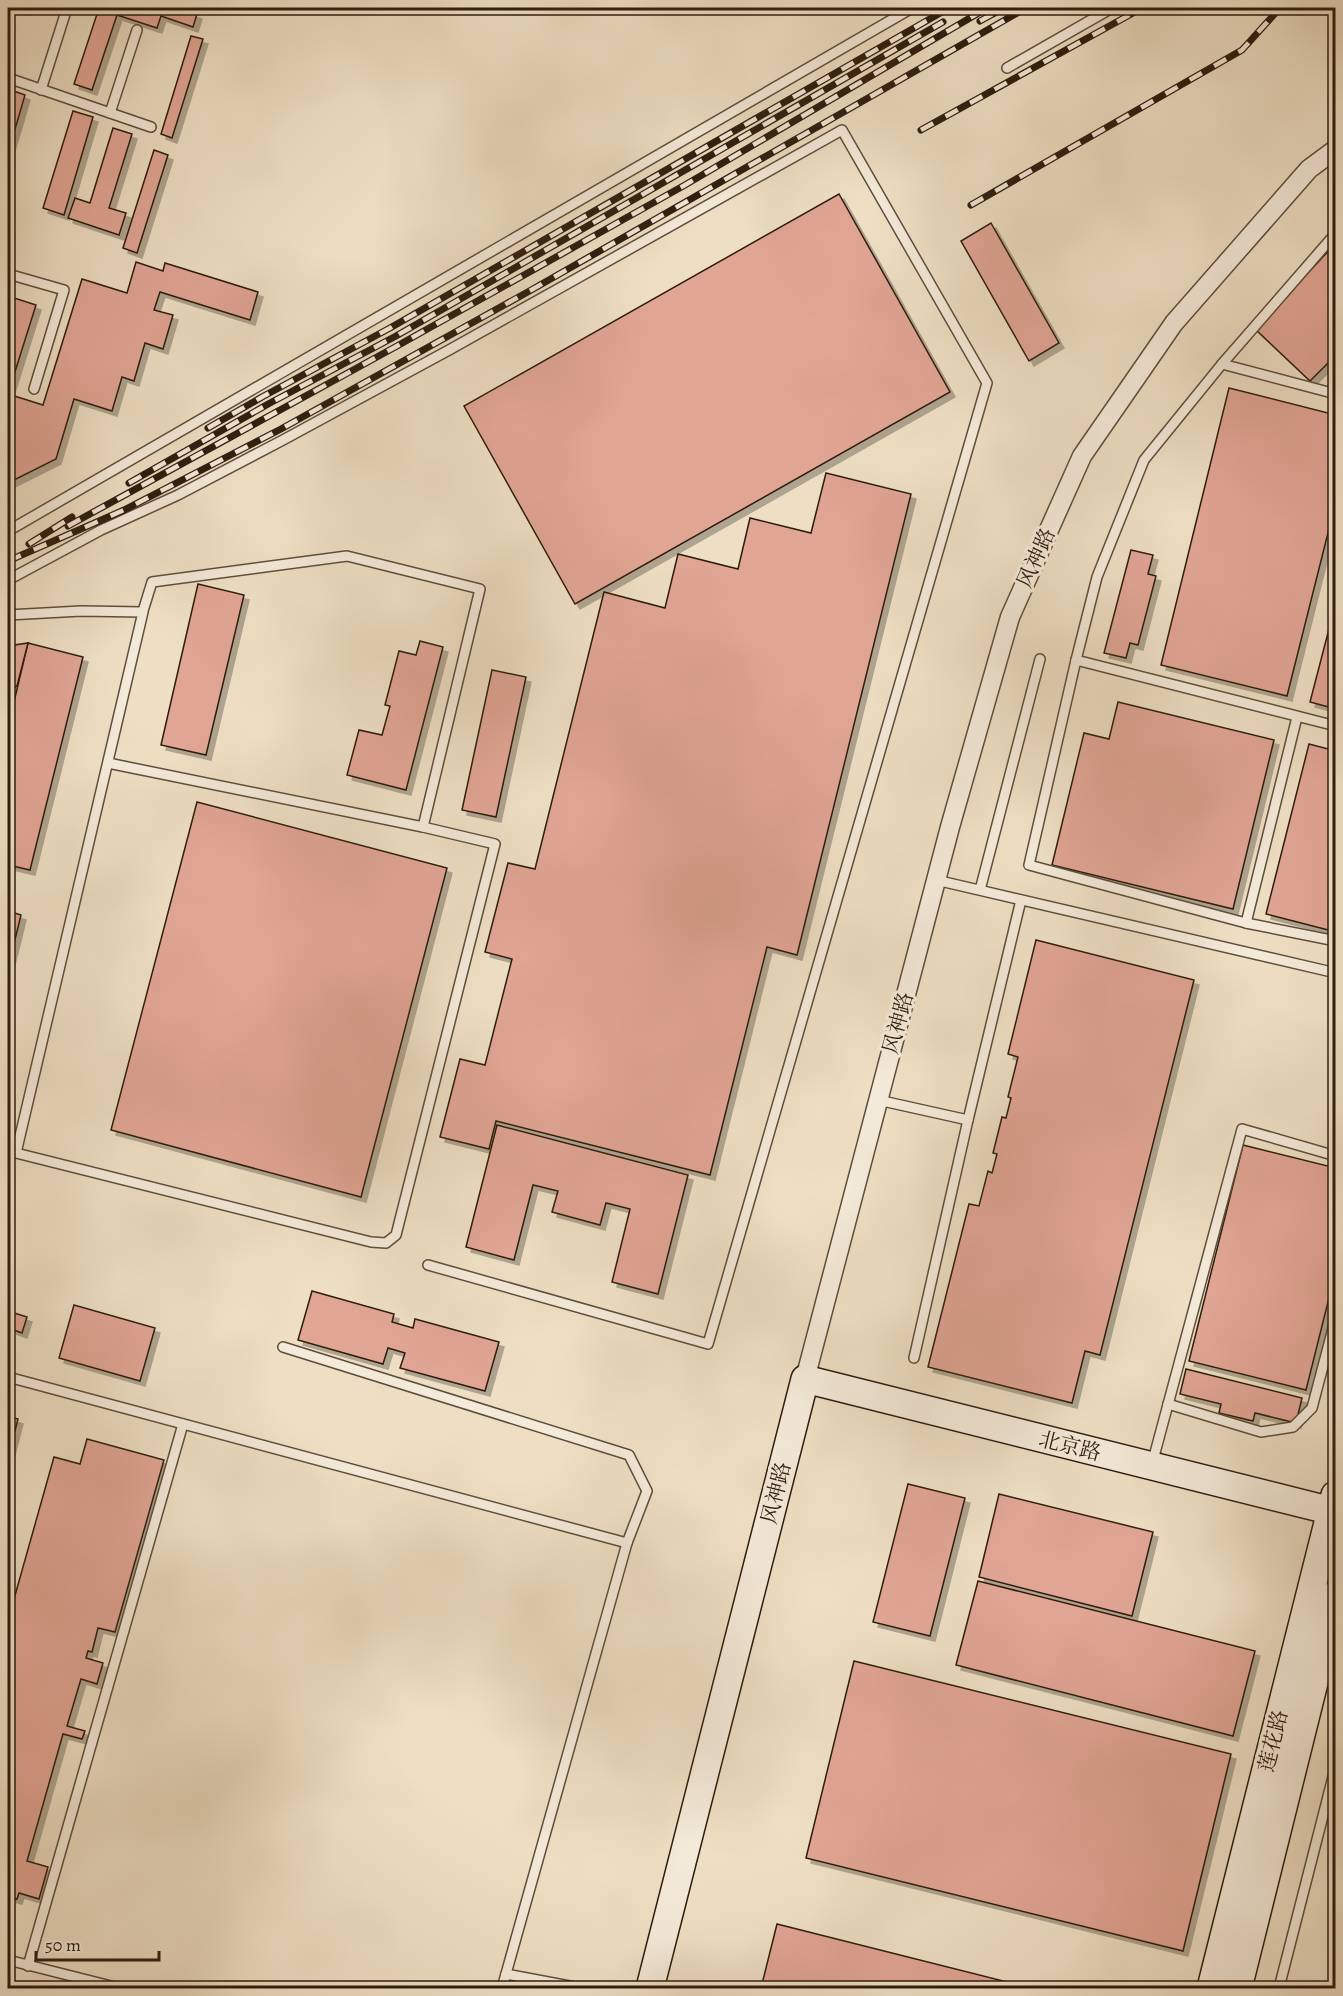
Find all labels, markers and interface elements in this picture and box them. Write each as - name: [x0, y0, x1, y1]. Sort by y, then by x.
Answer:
- street label: 风神路: [1010, 524, 1062, 592]
- street label: 风神路: [876, 989, 920, 1057]
- street label: 北京路: [1036, 1425, 1104, 1467]
- street label: 风神路: [755, 1459, 797, 1527]
- street label: 莲花路: [1252, 1707, 1294, 1775]
- scale bar: [36, 1924, 159, 1962]
- text: 50 m: [45, 1933, 81, 1957]

